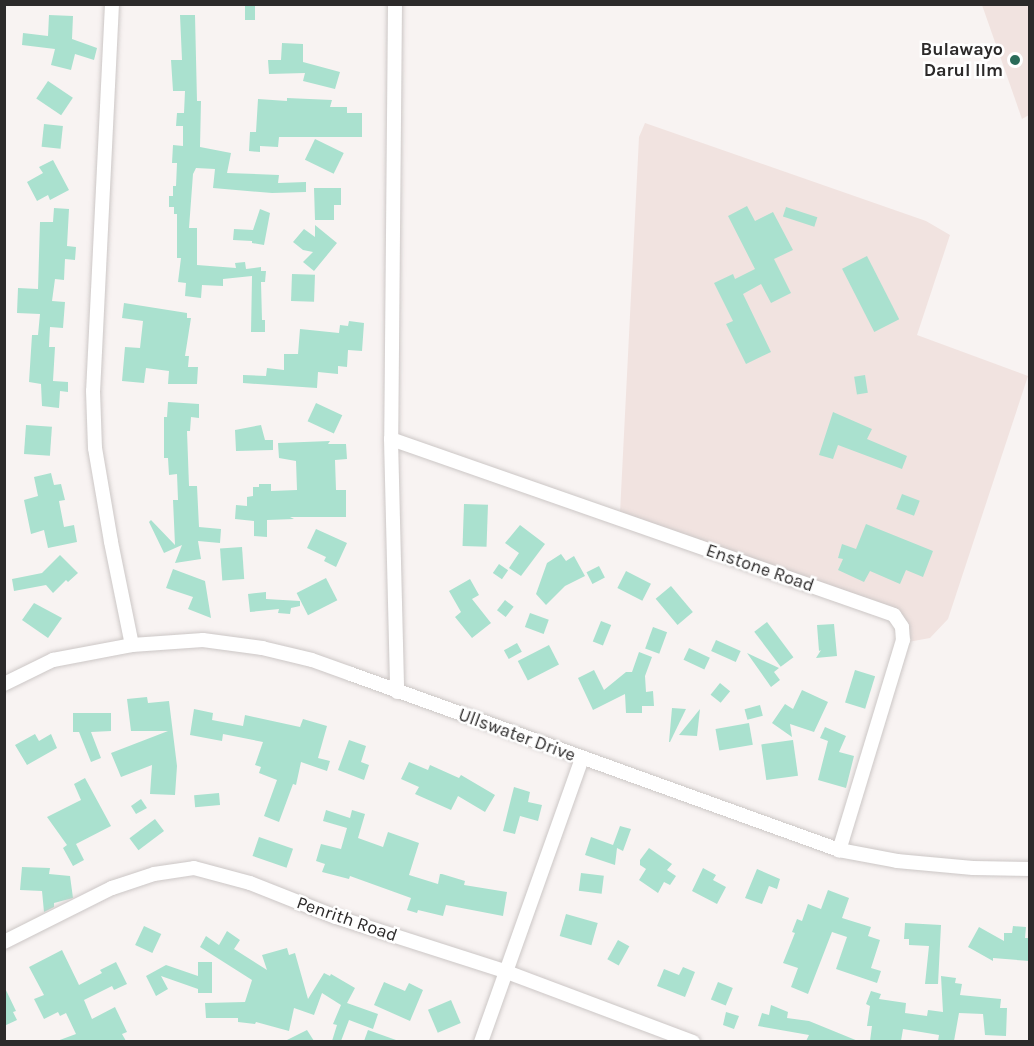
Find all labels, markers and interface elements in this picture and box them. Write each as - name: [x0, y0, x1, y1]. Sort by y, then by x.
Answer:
- place label: Bulawayo Darul Ilm: [921, 39, 1003, 82]
- marker: Bulawayo Darul Ilm: [1008, 53, 1022, 67]
- street label: Enstone Road: [703, 539, 817, 597]
- street label: Ullswater Drive: [455, 704, 579, 766]
- street label: Penrith Road: [294, 892, 400, 946]

